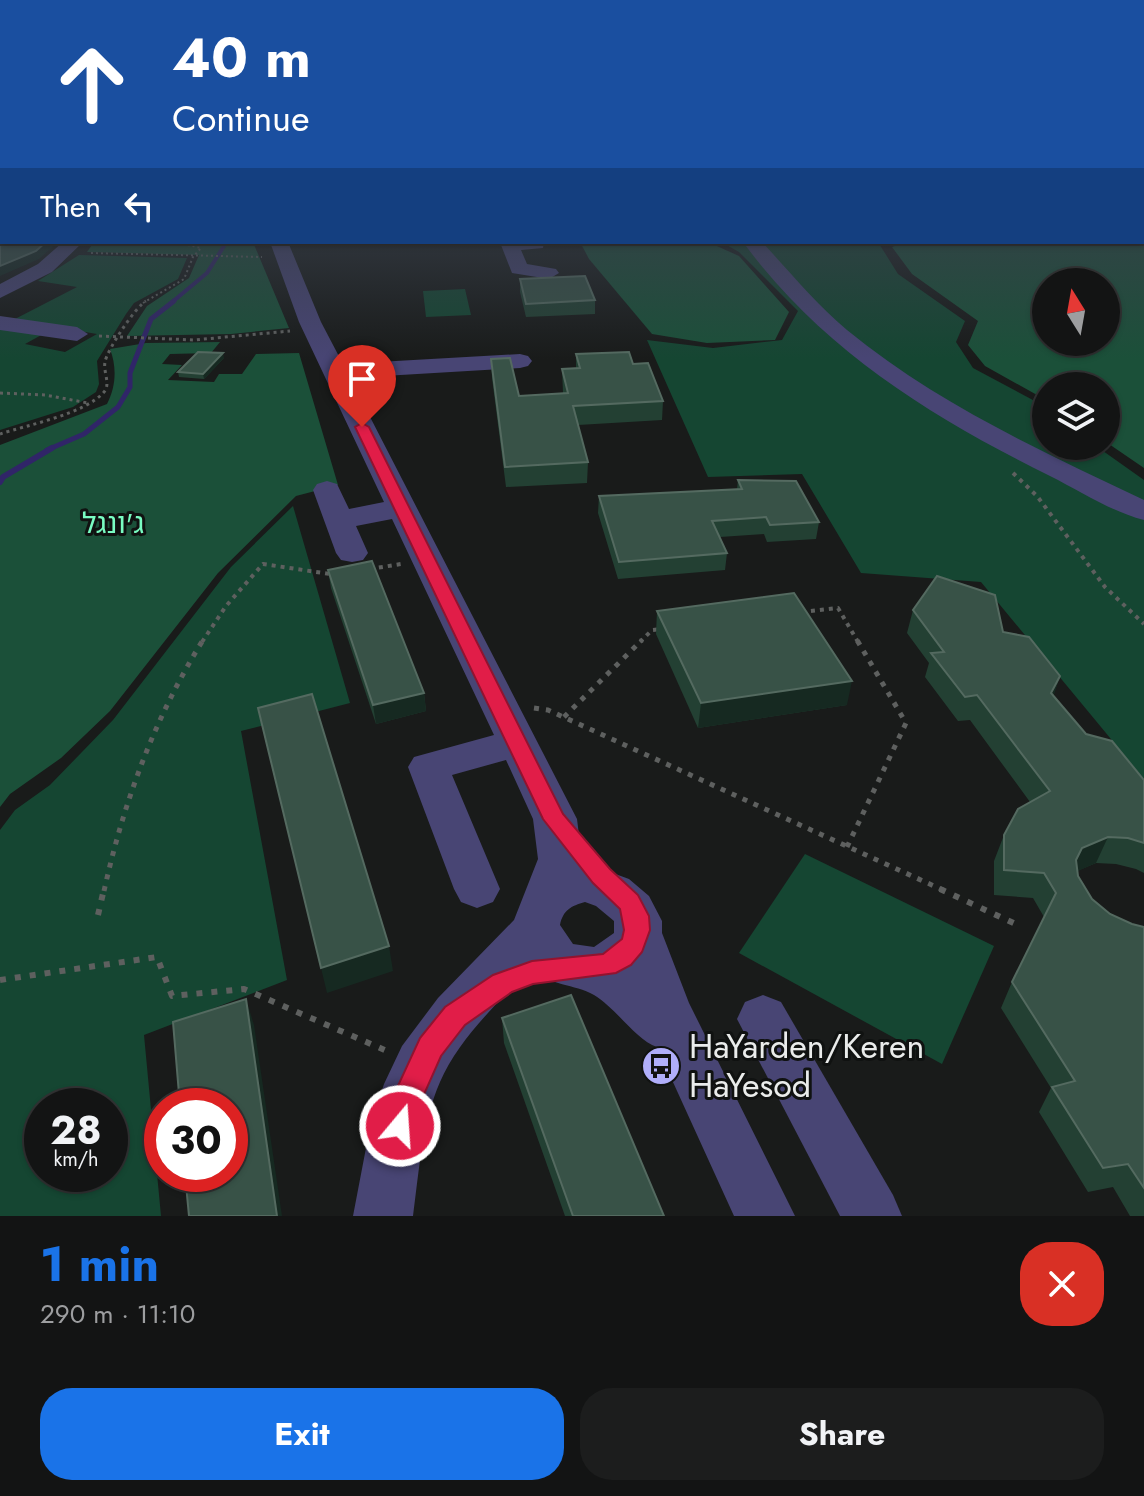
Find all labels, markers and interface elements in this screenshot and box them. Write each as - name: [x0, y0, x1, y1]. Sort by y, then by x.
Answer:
- text: 40 m: [172, 17, 311, 98]
- icon: ahead: [40, 32, 144, 136]
- text: Continue: [172, 92, 310, 144]
- icon: left: [117, 184, 161, 228]
- text: Then: [40, 185, 101, 228]
- north arrow: [1032, 268, 1120, 356]
- map controls: [1032, 268, 1120, 460]
- pin: [328, 345, 396, 427]
- icon: arrive: [340, 357, 384, 401]
- button: layers: [1032, 372, 1120, 460]
- park label: ג'ונגל: [82, 503, 144, 544]
- place label: HaYarden/Keren HaYesod: [689, 1022, 924, 1110]
- bus stop icon: HaYarden/Keren HaYesod: [640, 1045, 682, 1087]
- position arrow: [358, 1084, 442, 1168]
- speed limit sign: 30: [144, 1088, 248, 1192]
- text: 28: [50, 1101, 102, 1159]
- text: km/h: [53, 1145, 99, 1174]
- text: 1 min: [40, 1230, 159, 1299]
- button: close: [1020, 1242, 1104, 1326]
- text: 290 m · 11:10: [40, 1295, 195, 1333]
- button: Exit: [40, 1388, 564, 1480]
- button: Share: [580, 1388, 1104, 1480]

